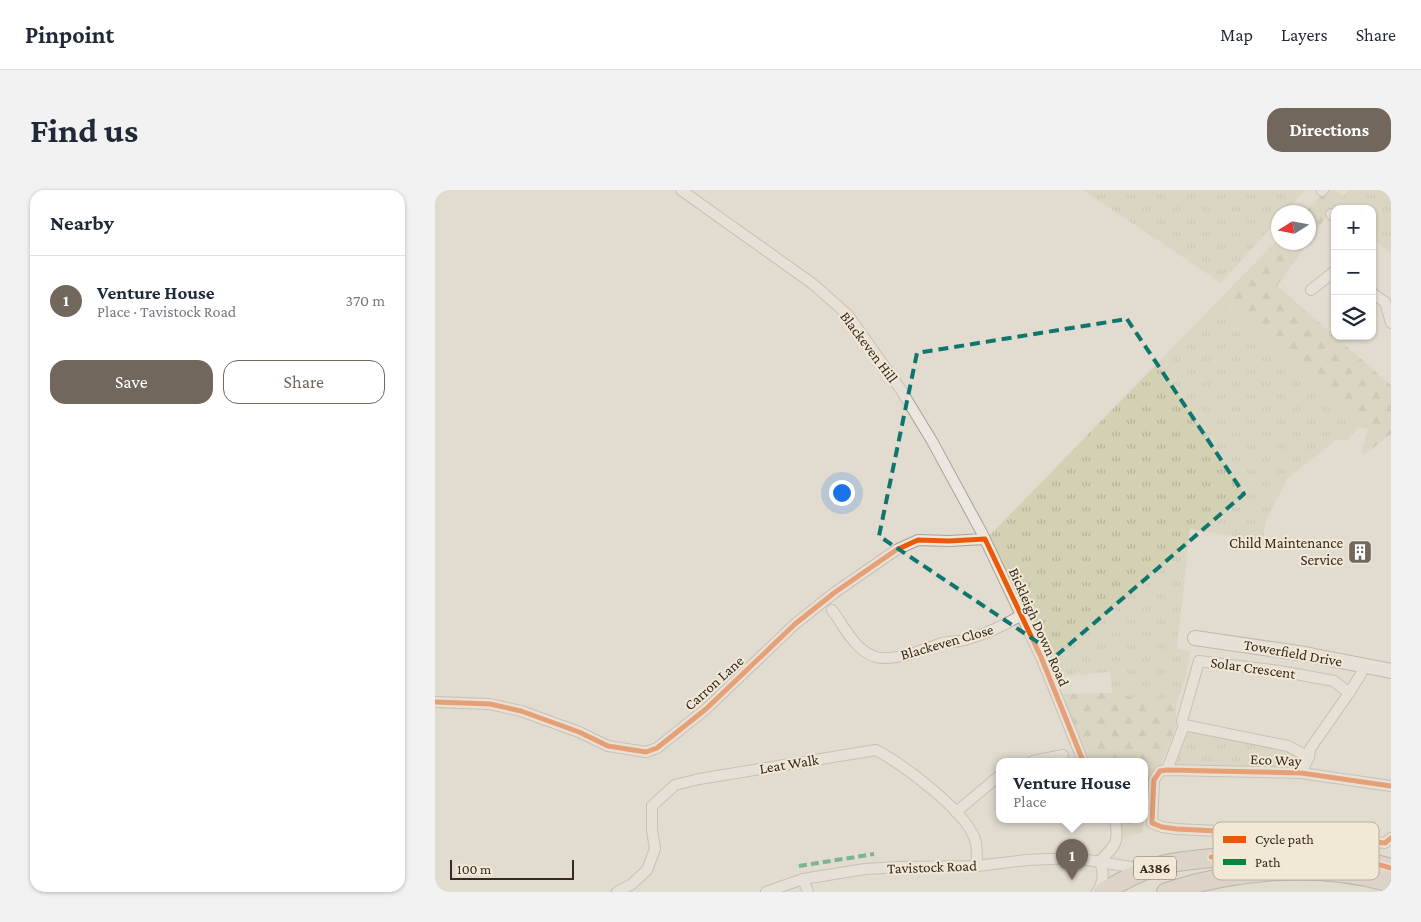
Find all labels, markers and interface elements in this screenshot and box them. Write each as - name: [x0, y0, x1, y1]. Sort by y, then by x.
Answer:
- text: Pinpoint: [25, 21, 114, 48]
- text: Map: [1220, 25, 1253, 45]
- text: Layers: [1281, 25, 1328, 45]
- text: Share: [1356, 25, 1396, 45]
- button: Directions: [1267, 108, 1391, 152]
- text: Find us: [30, 111, 138, 150]
- north arrow: [1271, 205, 1316, 250]
- map controls: [1331, 205, 1376, 340]
- button: +: [1331, 205, 1376, 250]
- text: Nearby: [50, 211, 114, 235]
- button: −: [1331, 250, 1376, 295]
- text: Venture House: [97, 282, 215, 303]
- text: 1: [63, 292, 69, 309]
- text: 370 m: [346, 292, 385, 309]
- button: layers: [1331, 295, 1376, 340]
- text: Place · Tavistock Road: [97, 303, 236, 320]
- street label: Blackeven Hill: [837, 308, 901, 386]
- button: Save: [50, 360, 213, 404]
- button: Share: [223, 360, 385, 404]
- your location: [829, 480, 855, 506]
- place label: Child Maintenance Service: [1229, 535, 1343, 568]
- building icon: Child Maintenance Service: [1347, 539, 1373, 565]
- street label: Bickleigh Down Road: [1005, 565, 1072, 689]
- street label: Blackeven Close: [899, 621, 996, 663]
- street label: Towerfield Drive: [1243, 636, 1344, 670]
- street label: Carron Lane: [681, 652, 747, 714]
- street label: Solar Crescent: [1210, 654, 1298, 682]
- street label: Leat Walk: [758, 751, 821, 777]
- street label: Eco Way: [1250, 751, 1302, 770]
- popup: [996, 758, 1148, 823]
- text: Venture House: [1013, 772, 1131, 793]
- text: Place: [1013, 793, 1046, 810]
- legend: [1213, 822, 1379, 880]
- text: Cycle path: [1255, 831, 1314, 847]
- pin: 1: [1056, 839, 1088, 880]
- text: Path: [1255, 854, 1281, 870]
- road number: A386: [1134, 856, 1176, 880]
- scale bar: [450, 857, 574, 880]
- street label: Tavistock Road: [887, 857, 977, 877]
- text: 100 m: [457, 861, 491, 877]

